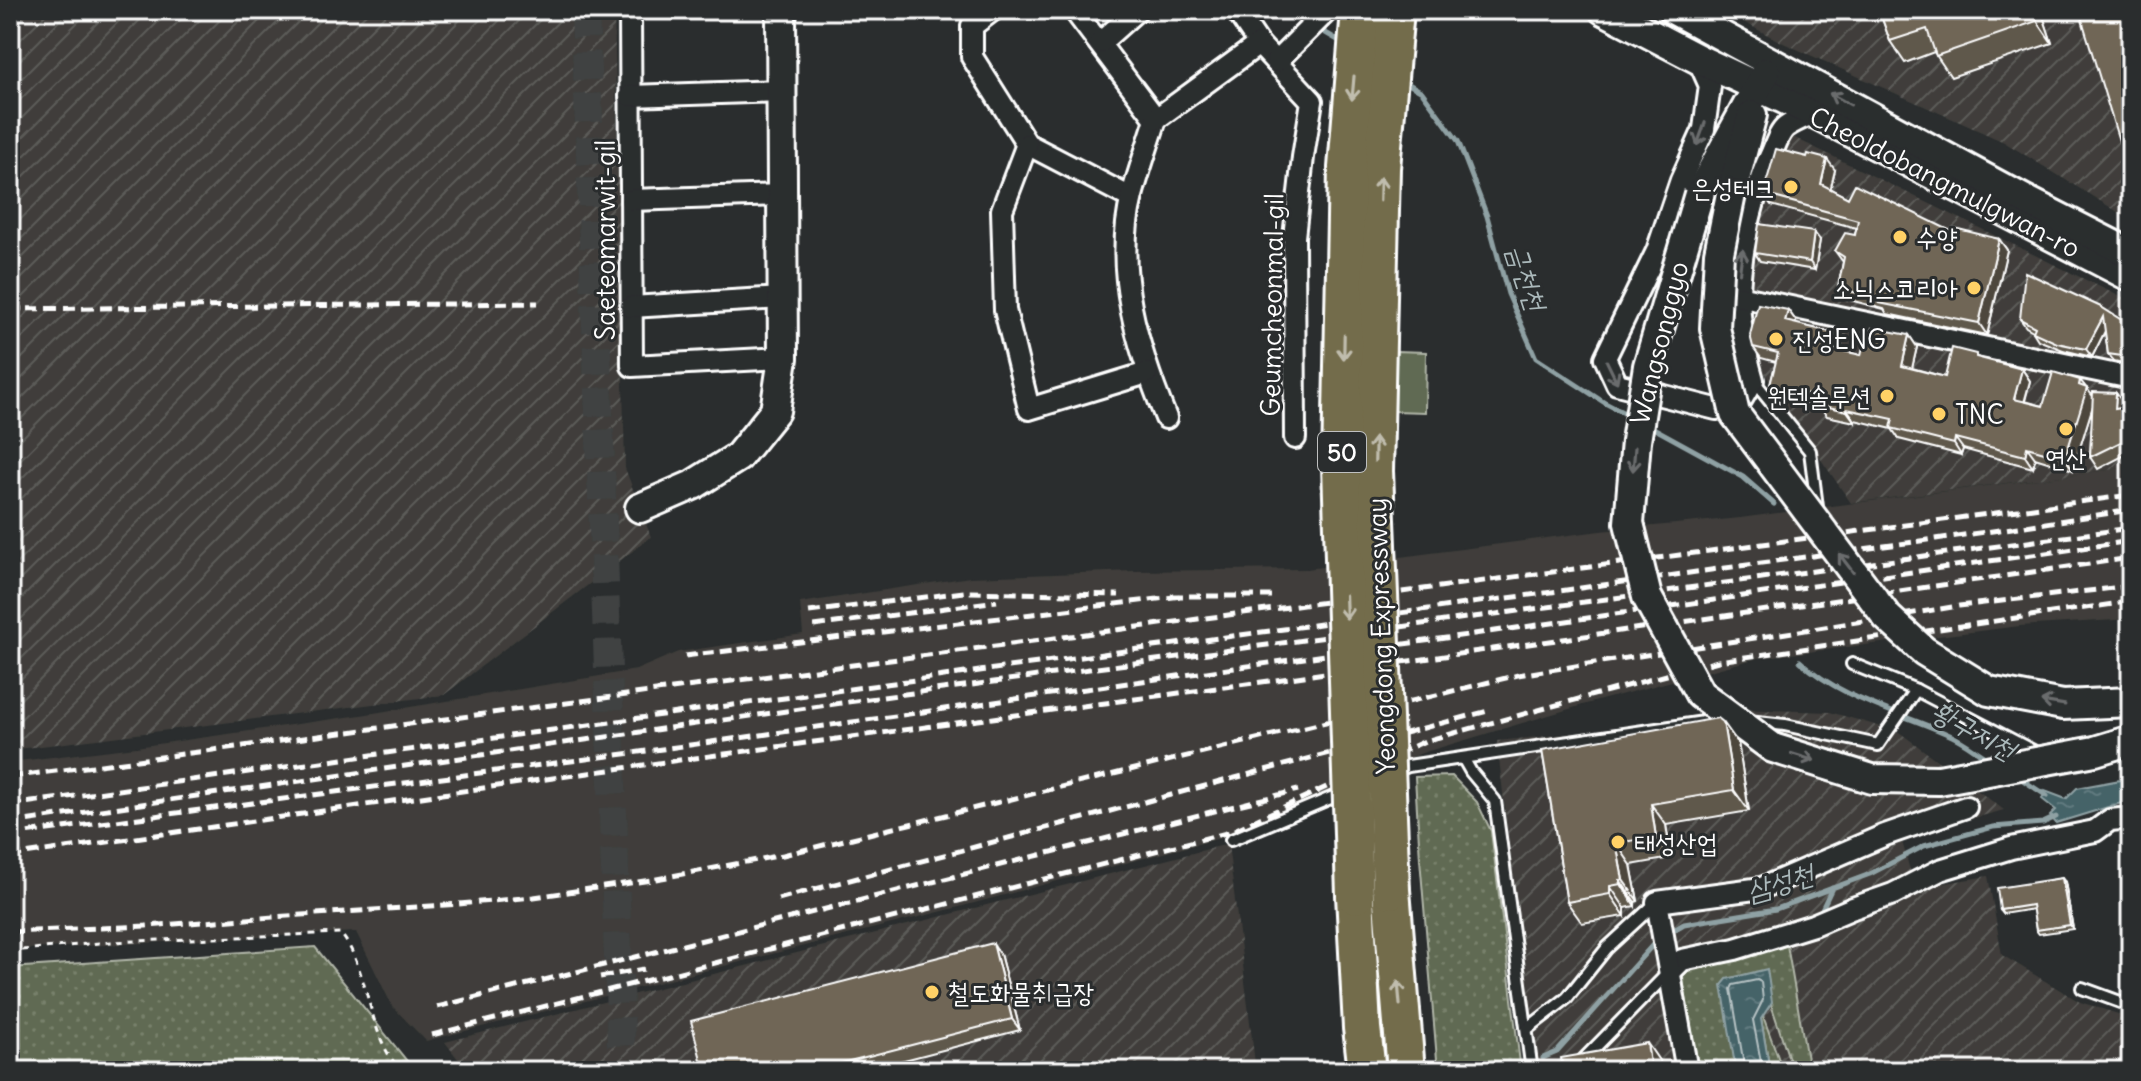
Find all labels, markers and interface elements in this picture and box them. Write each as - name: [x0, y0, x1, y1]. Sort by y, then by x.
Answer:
- one-way arrow: [1346, 74, 1361, 101]
- one-way arrow: [1828, 91, 1852, 106]
- street label: Cheoldobangmulgwan-ro: [1804, 99, 2086, 265]
- one-way arrow: [1692, 121, 1707, 146]
- street label: Saeteomarwit-gil: [589, 140, 622, 340]
- place label: 은성테크: [1691, 171, 1775, 204]
- one-way arrow: [1372, 176, 1388, 203]
- marker: 은성테크: [1782, 178, 1800, 196]
- street label: Geumcheonmal-gil: [1254, 193, 1290, 417]
- place label: 수양: [1916, 221, 1958, 254]
- marker: 수양: [1891, 228, 1909, 246]
- water label: 금천천: [1499, 239, 1555, 317]
- one-way arrow: [1734, 248, 1749, 275]
- street label: Wangsonggyo: [1623, 258, 1695, 428]
- place label: 소닉스코리아: [1832, 272, 1958, 305]
- marker: 소닉스코리아: [1965, 279, 1983, 297]
- place label: 진성ENG: [1792, 323, 1886, 356]
- marker: 진성ENG: [1767, 330, 1785, 348]
- one-way arrow: [1336, 333, 1351, 360]
- one-way arrow: [1605, 359, 1620, 383]
- place label: 원텍솔루션: [1766, 380, 1871, 413]
- marker: 원텍솔루션: [1878, 387, 1896, 405]
- place label: TNC: [1955, 398, 2004, 431]
- marker: TNC: [1930, 405, 1948, 423]
- marker: 연산: [2057, 420, 2075, 438]
- road number: 50: [1318, 432, 1366, 472]
- one-way arrow: [1367, 436, 1383, 463]
- place label: 연산: [2045, 441, 2087, 474]
- one-way arrow: [1626, 445, 1641, 472]
- street label: Yeongdong Expressway: [1360, 497, 1402, 775]
- one-way arrow: [1838, 552, 1855, 574]
- one-way arrow: [1338, 593, 1353, 620]
- water label: 황구지천: [1926, 692, 2024, 769]
- one-way arrow: [2041, 695, 2066, 710]
- one-way arrow: [1789, 750, 1815, 765]
- place label: 태성산업: [1634, 826, 1718, 859]
- marker: 태성산업: [1609, 833, 1627, 851]
- water label: 삼성천: [1743, 855, 1820, 909]
- place label: 철도화물취급장: [948, 976, 1095, 1009]
- one-way arrow: [1391, 980, 1406, 1007]
- marker: 철도화물취급장: [923, 983, 941, 1001]

